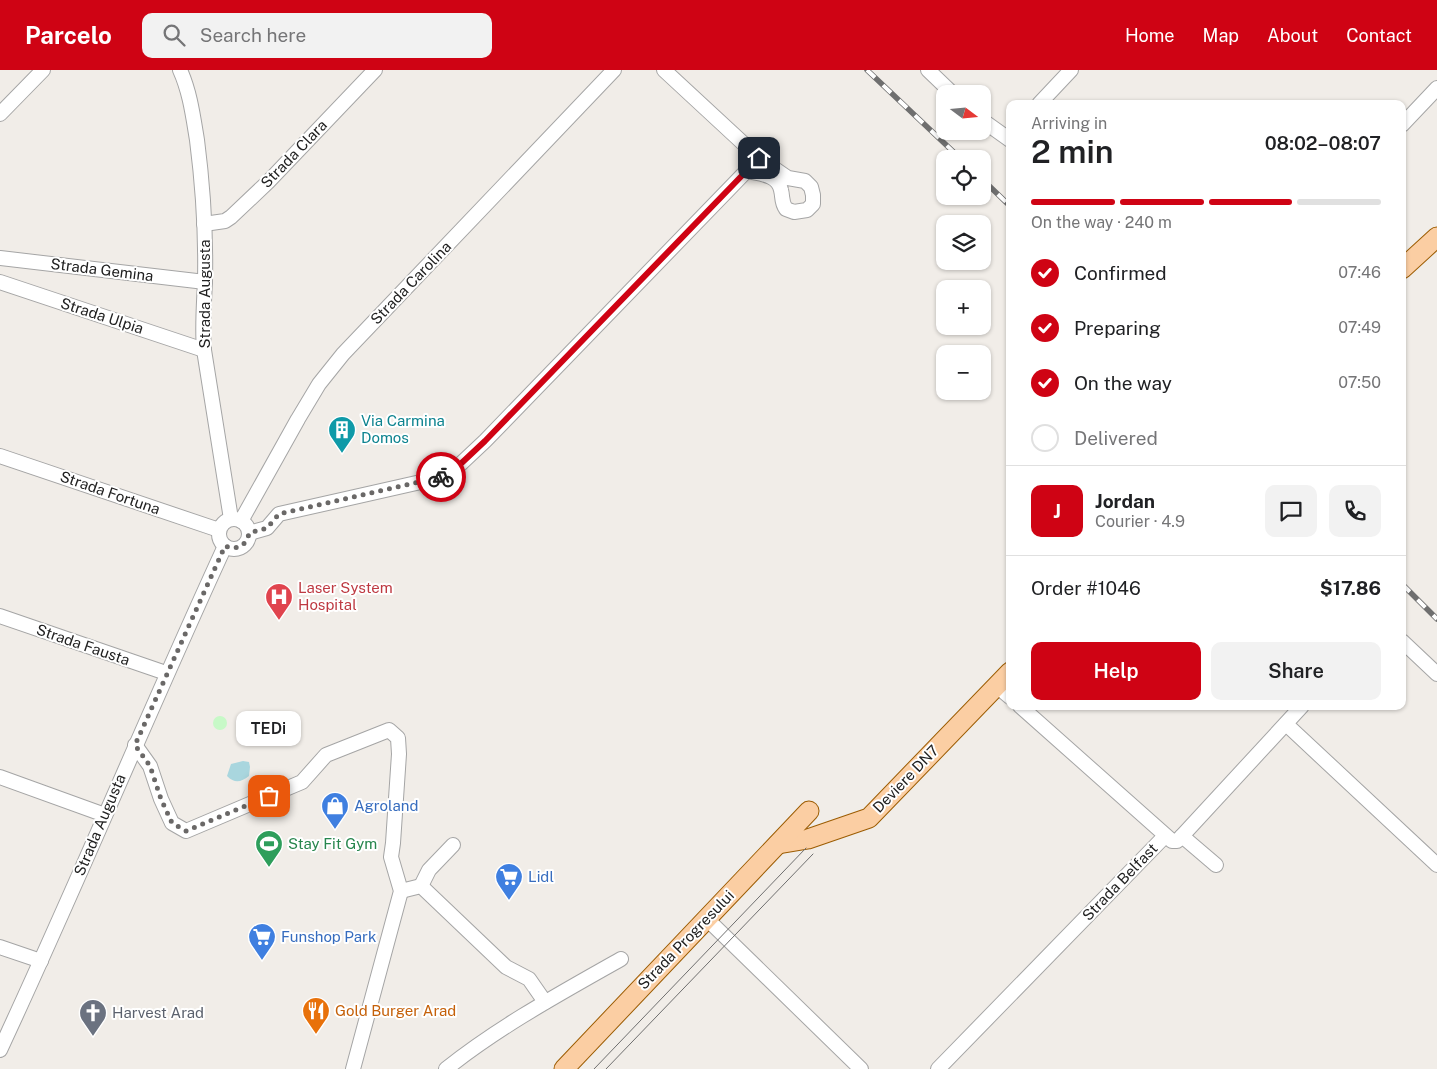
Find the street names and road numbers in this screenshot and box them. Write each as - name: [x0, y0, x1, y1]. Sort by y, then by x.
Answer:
- street label: Strada Clara: [257, 116, 330, 191]
- street label: Strada Carolina: [367, 238, 454, 328]
- street label: Strada Augusta: [196, 240, 213, 348]
- street label: Strada Gemina: [50, 255, 154, 284]
- street label: Strada Ulpia: [58, 294, 146, 337]
- street label: Strada Fortuna: [58, 467, 162, 518]
- street label: Strada Fausta: [34, 621, 132, 668]
- street label: Deviere DN7: [869, 741, 942, 816]
- street label: Strada Augusta: [70, 771, 129, 878]
- street label: Strada Belfast: [1079, 839, 1161, 924]
- street label: Strada Progresului: [634, 887, 737, 993]

